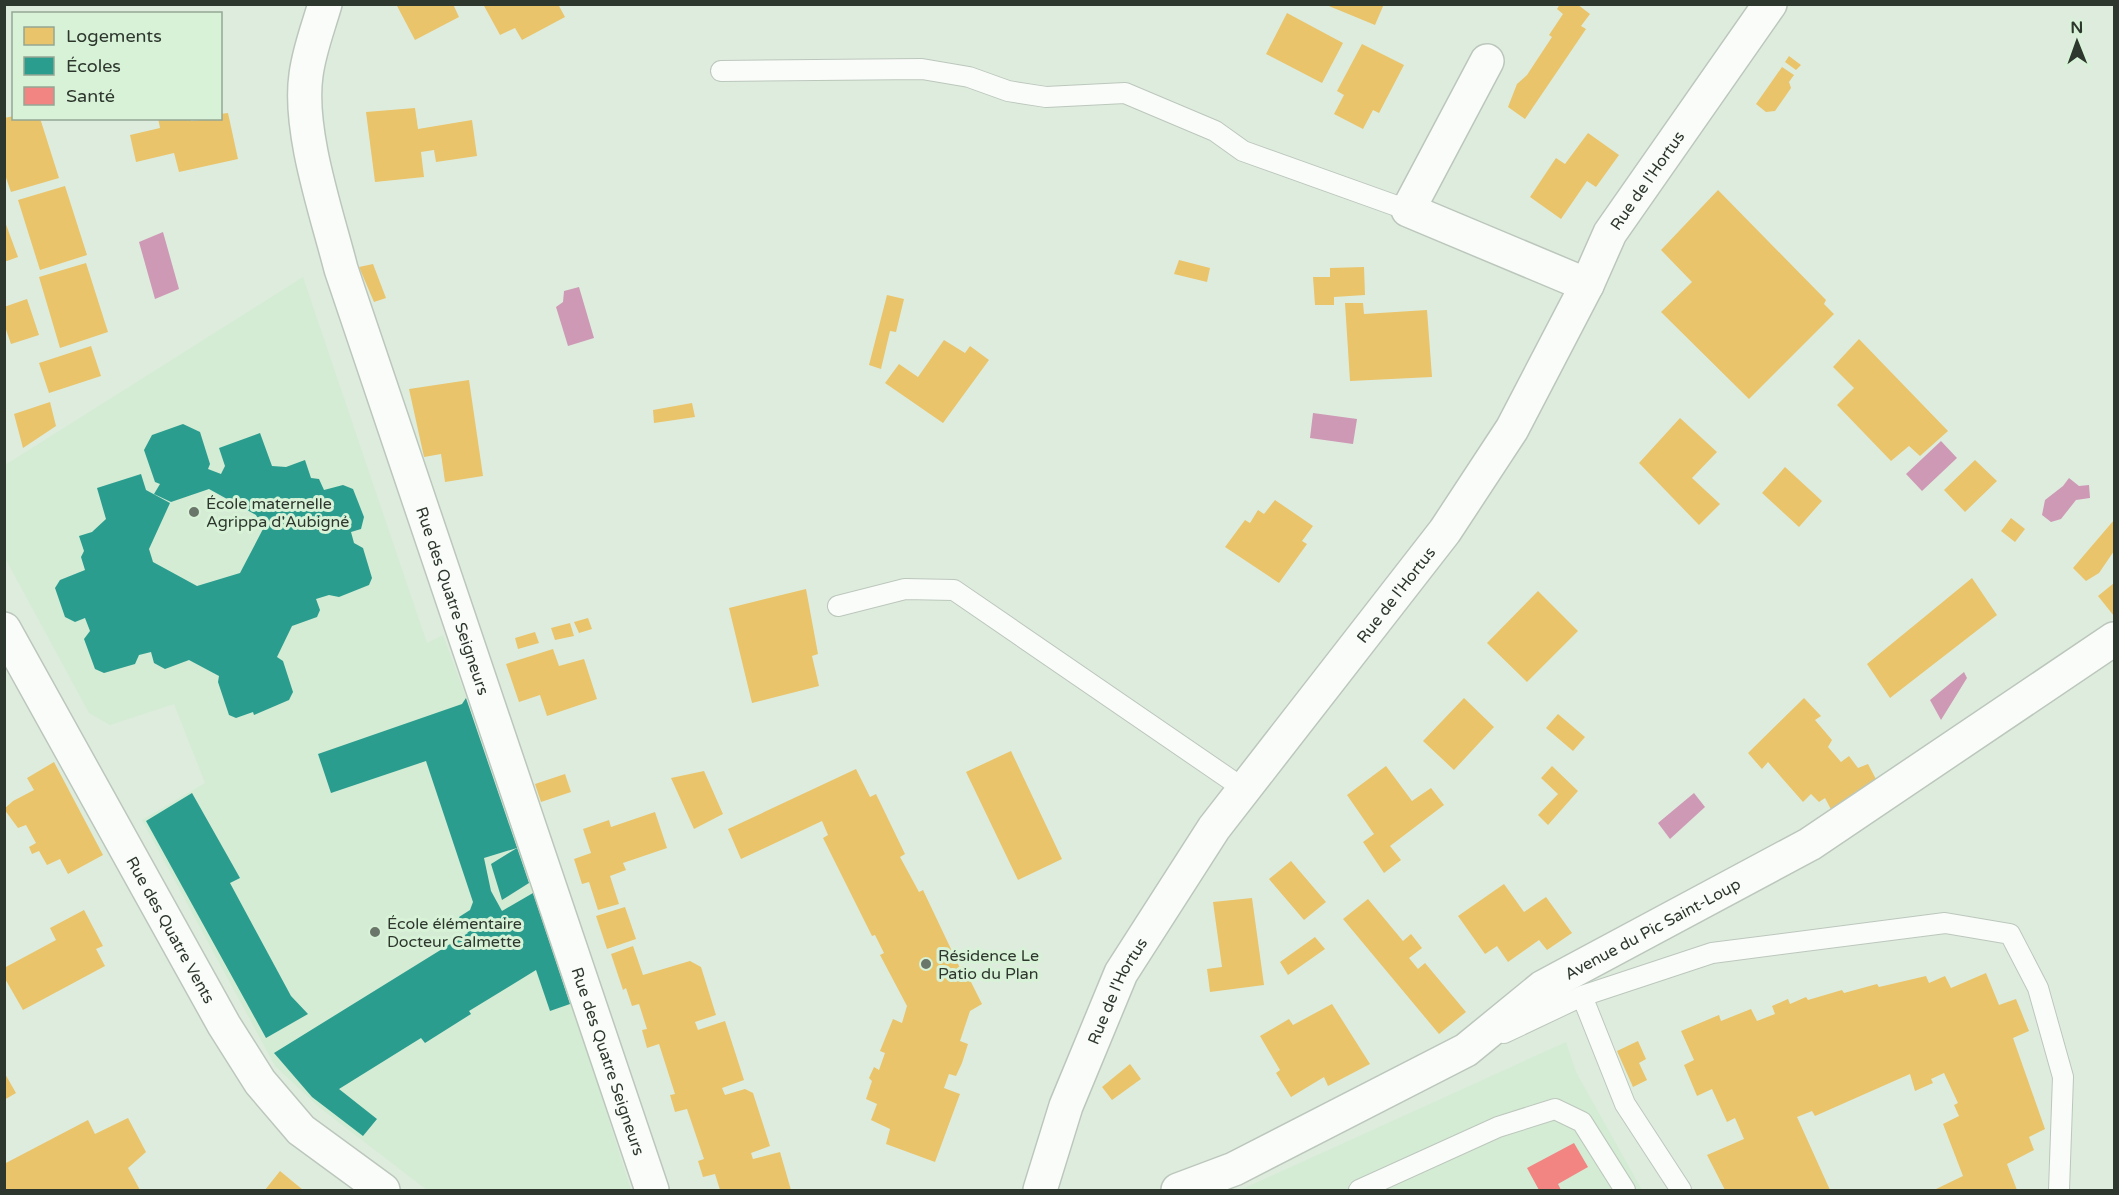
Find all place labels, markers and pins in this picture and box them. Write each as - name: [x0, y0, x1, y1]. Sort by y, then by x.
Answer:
- place label: École maternelle Agrippa d'Aubigné: [206, 494, 349, 532]
- marker: École maternelle Agrippa d'Aubigné: [187, 505, 201, 519]
- place label: École élémentaire Docteur Calmette: [387, 914, 522, 952]
- marker: École élémentaire Docteur Calmette: [368, 925, 382, 939]
- place label: Résidence Le Patio du Plan: [938, 946, 1039, 984]
- marker: Résidence Le Patio du Plan: [919, 957, 933, 971]

